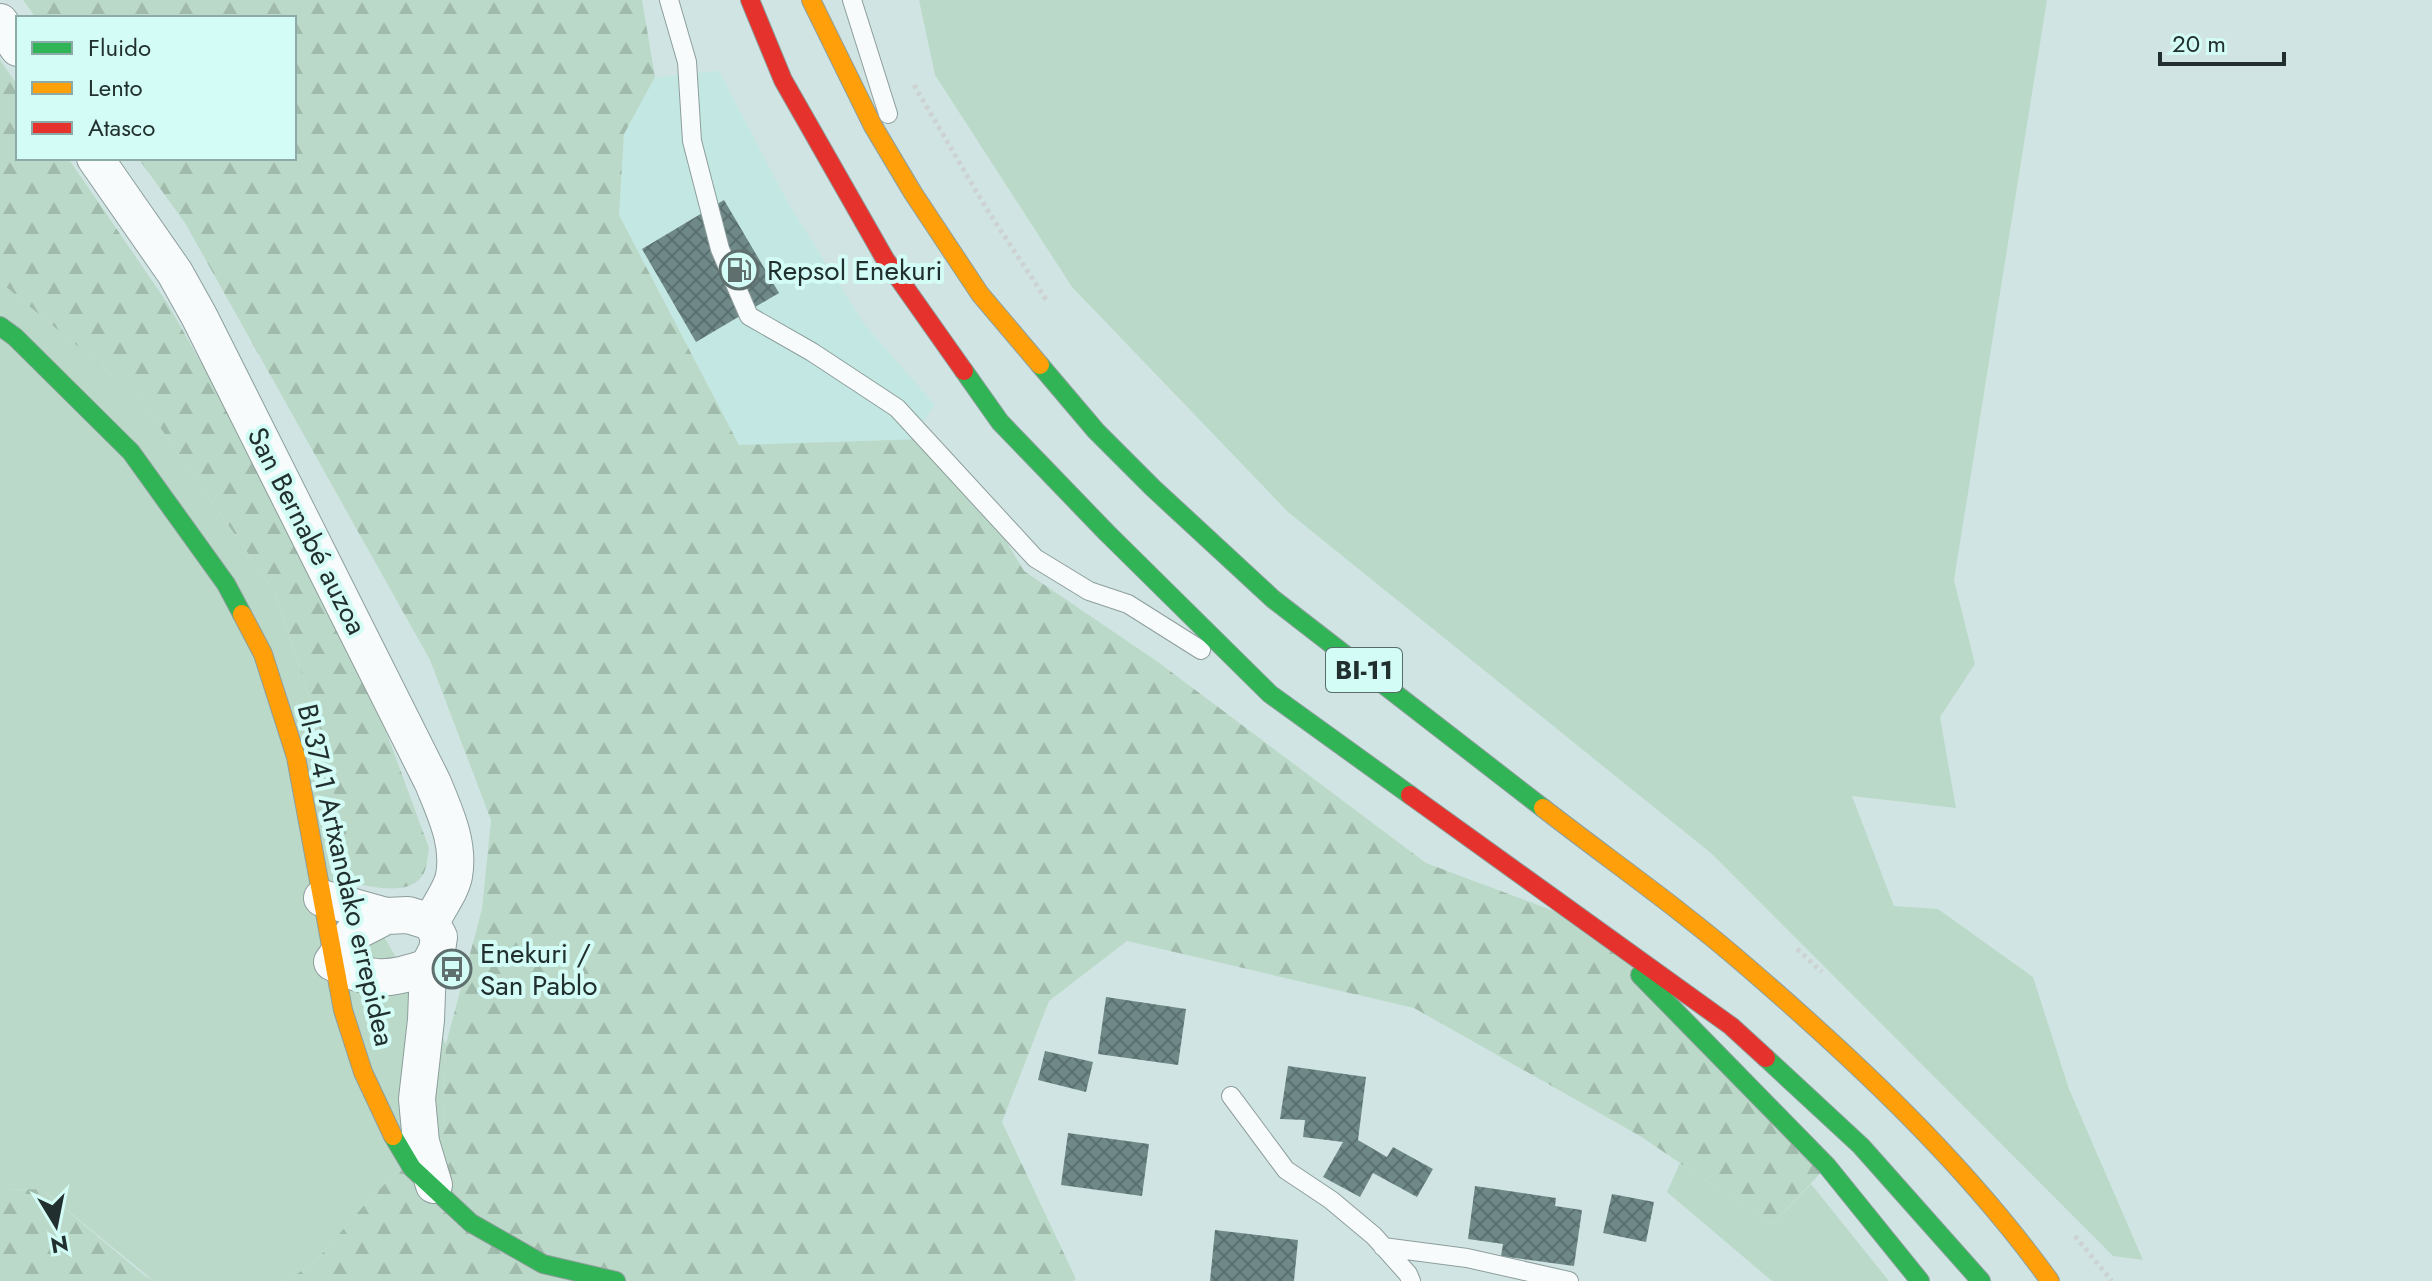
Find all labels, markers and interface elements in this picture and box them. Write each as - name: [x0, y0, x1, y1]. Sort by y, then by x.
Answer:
- legend: [16, 16, 296, 160]
- scale bar: [2160, 16, 2284, 66]
- text: 20 m: [2172, 26, 2226, 61]
- text: Fluido: [88, 30, 151, 65]
- text: Lento: [88, 70, 143, 105]
- text: Atasco: [88, 110, 155, 145]
- fuel station icon: Repsol Enekuri: [718, 249, 760, 291]
- place label: Repsol Enekuri: [767, 250, 943, 291]
- street label: San Bernabé auzoa: [237, 420, 377, 642]
- road number: BI-11: [1326, 648, 1402, 692]
- street label: BI-3741 Artxandako errepidea: [287, 700, 405, 1050]
- place label: Enekuri / San Pablo: [480, 933, 598, 1006]
- bus stop icon: Enekuri / San Pablo: [431, 948, 473, 990]
- north arrow: [16, 1185, 96, 1265]
- text: N: [48, 1227, 71, 1262]

